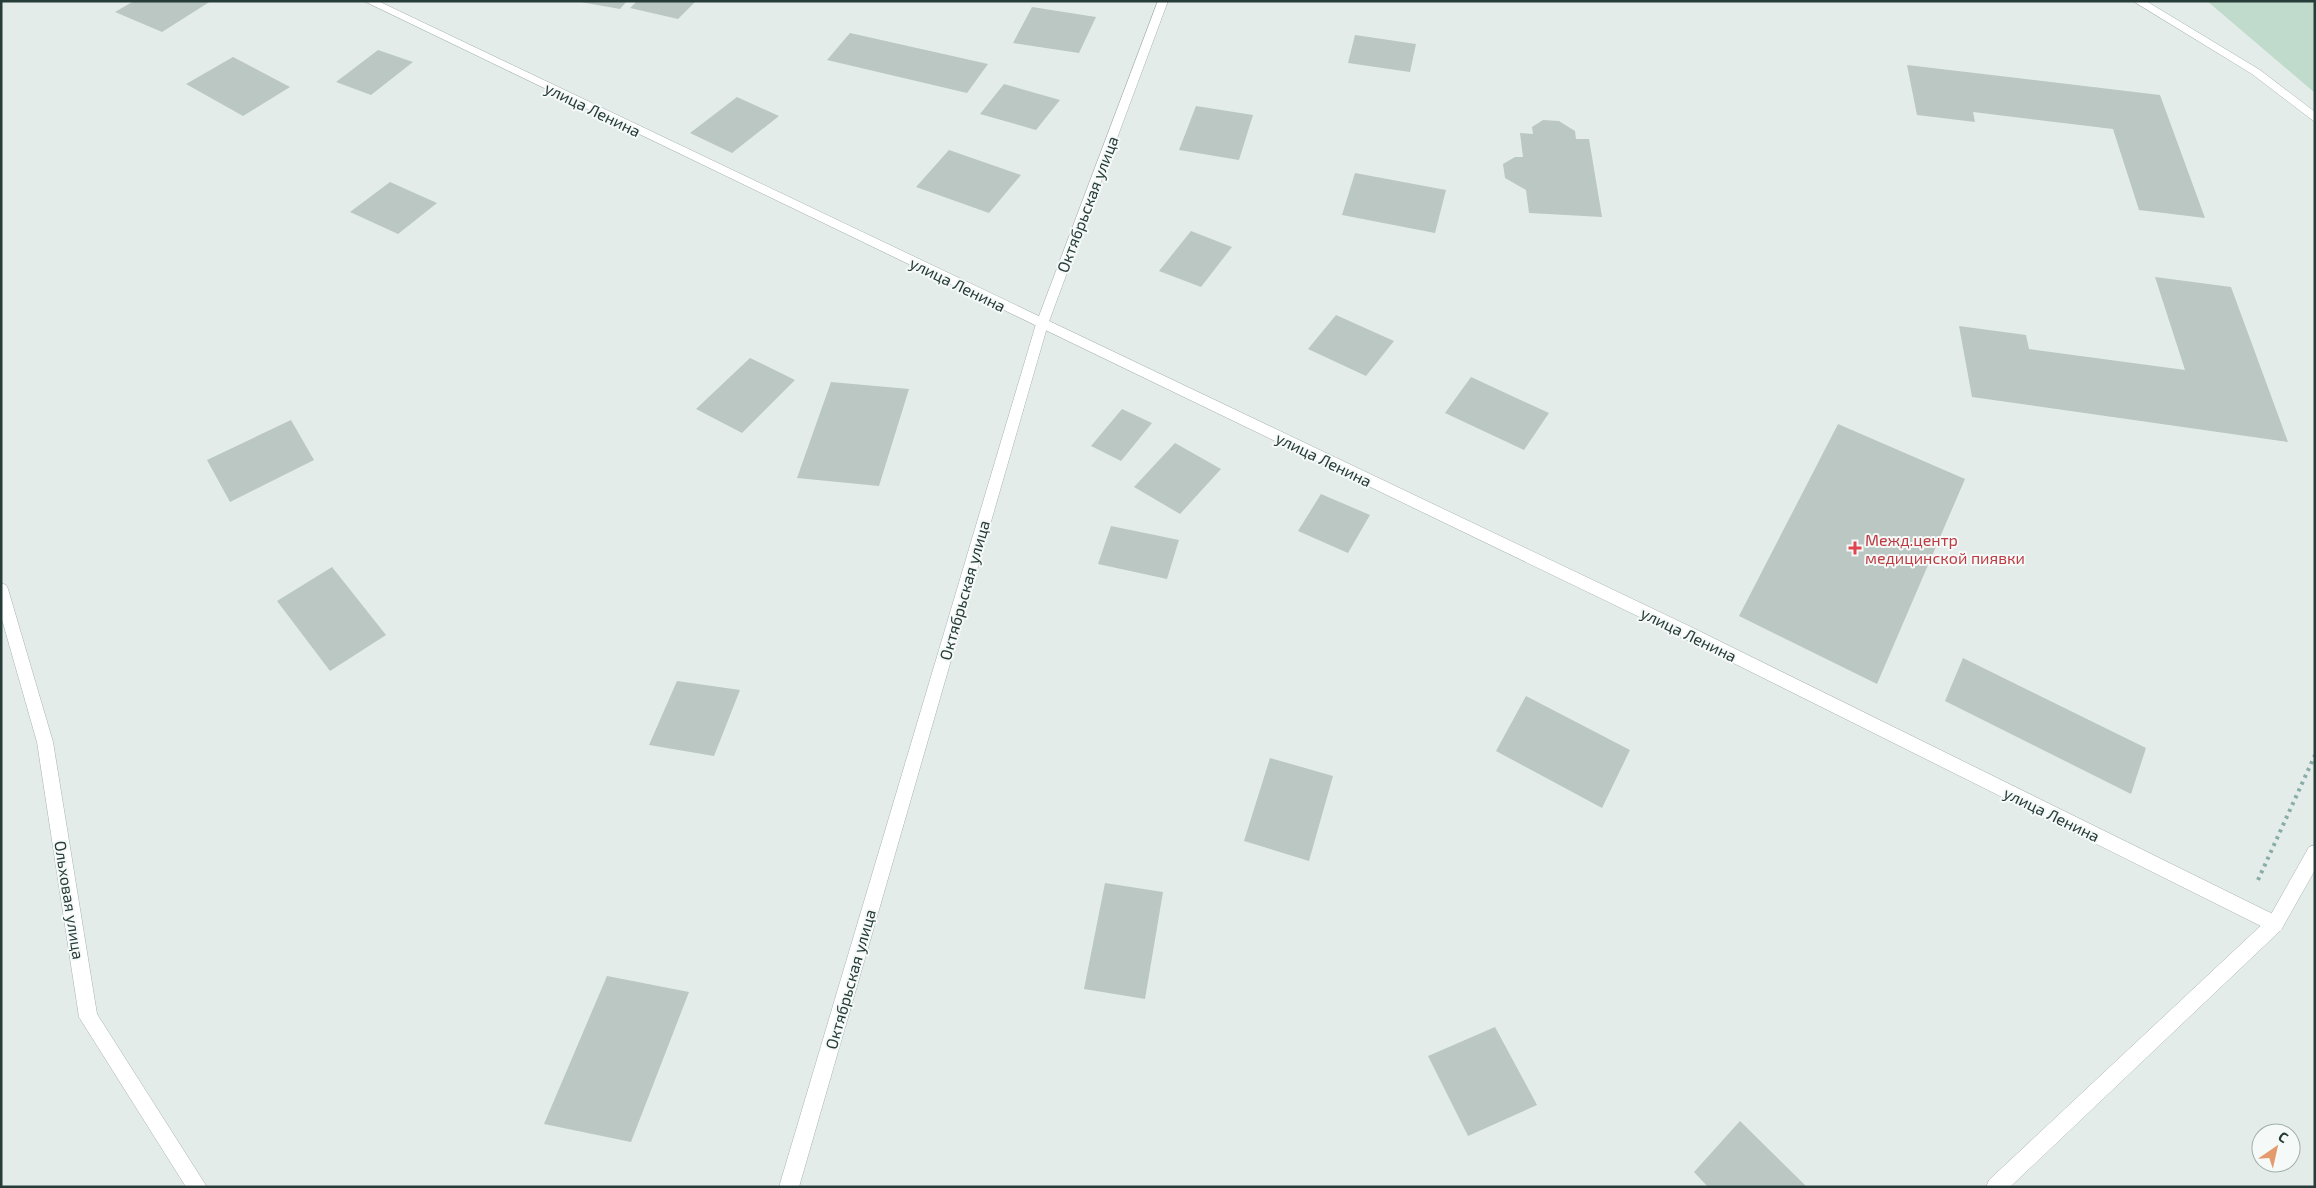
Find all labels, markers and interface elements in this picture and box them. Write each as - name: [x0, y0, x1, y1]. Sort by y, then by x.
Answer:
- street label: улица Ленина: [542, 78, 644, 141]
- street label: Октябрьская улица: [1052, 133, 1123, 275]
- street label: улица Ленина: [907, 253, 1009, 316]
- street label: улица Ленина: [1273, 428, 1375, 491]
- street label: Октябрьская улица: [935, 518, 994, 662]
- place label: Межд.центр медицинской пиявки: [1865, 530, 2025, 567]
- marker: Межд.центр медицинской пиявки: [1849, 542, 1861, 554]
- street label: улица Ленина: [1638, 603, 1740, 666]
- street label: улица Ленина: [2001, 783, 2103, 846]
- street label: Ольховая улица: [50, 839, 89, 961]
- street label: Октябрьская улица: [821, 907, 880, 1051]
- north arrow: [2251, 1123, 2301, 1173]
- text: С: [2275, 1127, 2292, 1146]

